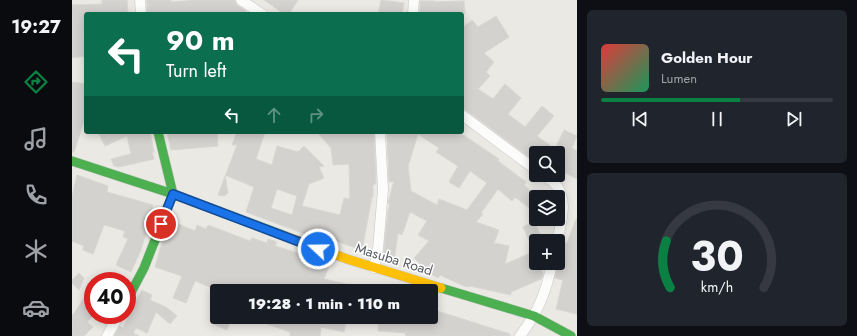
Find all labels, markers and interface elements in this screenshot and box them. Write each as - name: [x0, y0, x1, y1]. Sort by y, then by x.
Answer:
- text: 19:27: [11, 14, 61, 40]
- text: 90 m: [166, 20, 235, 61]
- icon: left: [100, 28, 152, 80]
- text: Golden Hour: [661, 47, 753, 69]
- text: Turn left: [166, 58, 226, 84]
- icon: directions: [22, 68, 50, 96]
- text: Lumen: [661, 69, 697, 88]
- icon: left: [221, 104, 243, 126]
- icon: ahead: [263, 104, 285, 126]
- icon: right: [305, 104, 327, 126]
- icon: previous: [629, 108, 651, 130]
- icon: pause: [706, 108, 728, 130]
- icon: next: [783, 108, 805, 130]
- icon: music: [22, 125, 50, 153]
- map controls: [529, 146, 565, 270]
- button: search: [529, 146, 565, 182]
- icon: phone: [22, 181, 50, 209]
- button: layers: [529, 190, 565, 226]
- pin: [144, 207, 178, 241]
- icon: arrive: [150, 213, 172, 235]
- text: 30: [690, 225, 744, 286]
- position arrow: [297, 228, 339, 270]
- button: +: [529, 234, 565, 270]
- icon: climate: [22, 237, 50, 265]
- street label: Masuba Road: [353, 238, 435, 280]
- speed limit sign: 40: [84, 272, 136, 324]
- text: km/h: [701, 276, 733, 296]
- text: 19:28 · 1 min · 110 m: [248, 293, 400, 315]
- icon: car: [22, 294, 50, 322]

